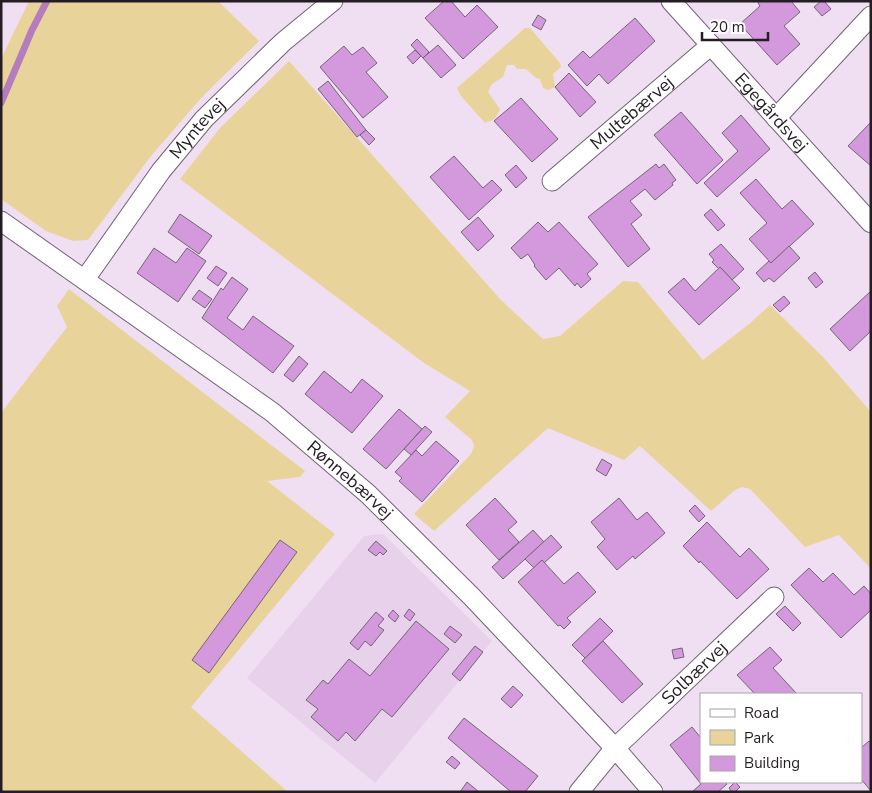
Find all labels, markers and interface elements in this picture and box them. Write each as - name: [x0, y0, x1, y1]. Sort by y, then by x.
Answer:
- scale bar: [702, 10, 768, 42]
- text: 20 m: [710, 17, 745, 37]
- street label: Egegårdsvej: [729, 68, 813, 157]
- street label: Multebærvej: [585, 70, 679, 155]
- street label: Myntevej: [164, 93, 230, 164]
- street label: Rønnebærvej: [302, 435, 399, 524]
- street label: Solbærvej: [656, 636, 732, 710]
- legend: [700, 693, 862, 783]
- text: Road: [744, 703, 779, 723]
- text: Park: [744, 728, 774, 748]
- text: Building: [744, 753, 800, 773]

